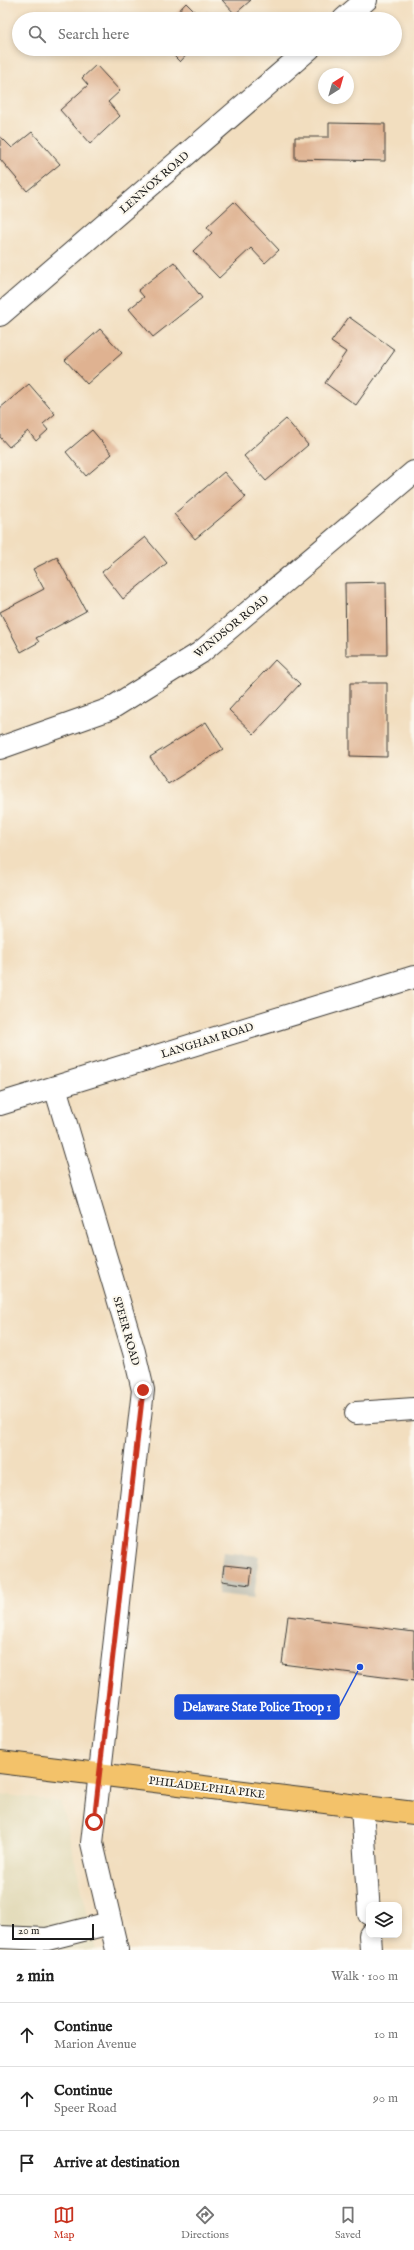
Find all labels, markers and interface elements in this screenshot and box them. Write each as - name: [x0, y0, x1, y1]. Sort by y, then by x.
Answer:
- search box: [12, 12, 402, 56]
- icon: search: [26, 23, 48, 45]
- text: Search here: [58, 25, 129, 44]
- north arrow: [318, 68, 354, 104]
- street label: LENNOX ROAD: [117, 149, 193, 217]
- street label: WINDSOR ROAD: [191, 592, 272, 661]
- street label: LANGHAM ROAD: [159, 1020, 256, 1062]
- street label: SPEER ROAD: [109, 1295, 143, 1368]
- route end: [134, 1381, 152, 1399]
- callout: Delaware State Police Troop 1: [175, 1695, 339, 1719]
- text: Delaware State Police Troop 1: [183, 1700, 332, 1716]
- street label: PHILADELPHIA PIKE: [148, 1774, 266, 1802]
- route start: [85, 1813, 103, 1831]
- map controls: [366, 1902, 402, 1938]
- button: layers: [366, 1902, 402, 1938]
- scale bar: [12, 1922, 94, 1941]
- text: 20 m: [18, 1924, 39, 1938]
- text: 2 min: [16, 1966, 54, 1987]
- text: Walk · 100 m: [331, 1968, 398, 1985]
- text: Continue: [54, 2017, 112, 2036]
- icon: ahead: [16, 2024, 38, 2046]
- text: 10 m: [374, 2026, 398, 2043]
- text: Marion Avenue: [54, 2036, 136, 2053]
- text: Continue: [54, 2081, 112, 2100]
- icon: ahead: [16, 2088, 38, 2110]
- text: 90 m: [373, 2090, 398, 2107]
- text: Speer Road: [54, 2100, 117, 2117]
- icon: arrive: [16, 2152, 38, 2174]
- text: Arrive at destination: [54, 2153, 180, 2172]
- tab: Map: [53, 2204, 75, 2242]
- tab: Directions: [181, 2204, 229, 2242]
- tab: Saved: [335, 2204, 361, 2242]

